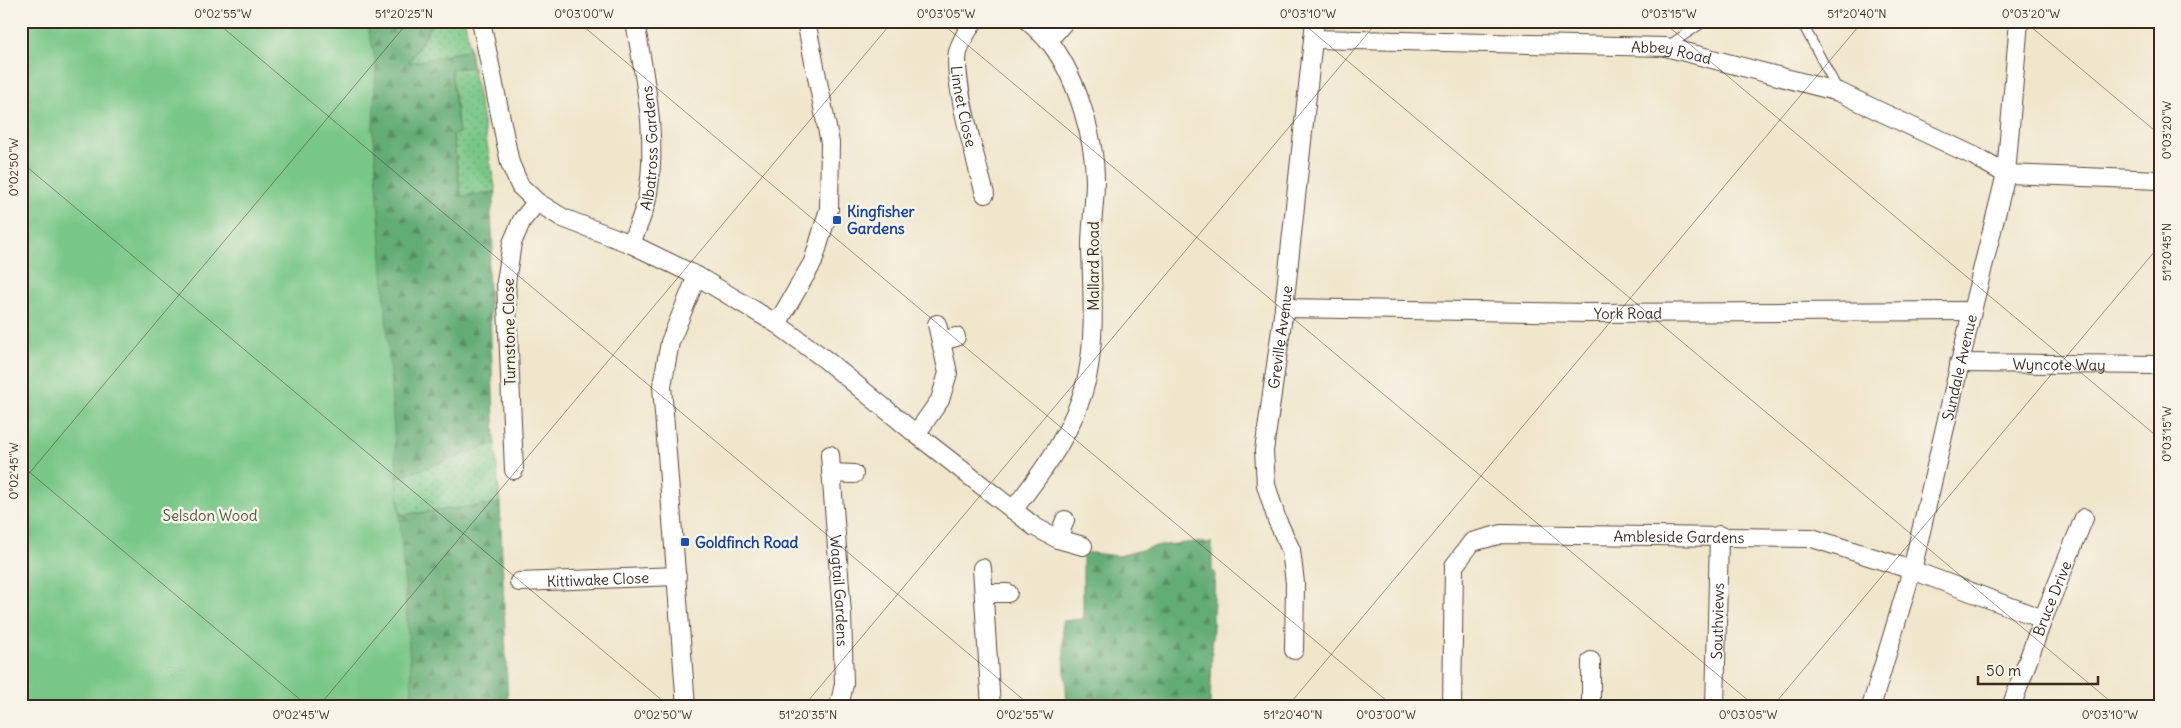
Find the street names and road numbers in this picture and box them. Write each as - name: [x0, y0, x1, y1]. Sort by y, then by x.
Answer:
- street label: Abbey Road: [1631, 37, 1714, 68]
- street label: Linnet Close: [948, 65, 981, 149]
- street label: Albatross Gardens: [635, 85, 661, 212]
- street label: Mallard Road: [1084, 221, 1103, 311]
- street label: Turnstone Close: [499, 278, 519, 386]
- street label: Greville Avenue: [1263, 285, 1296, 390]
- street label: York Road: [1594, 303, 1662, 322]
- street label: Sundale Avenue: [1937, 312, 1980, 422]
- street label: Wyncote Way: [2012, 354, 2106, 374]
- street label: Ambleside Gardens: [1613, 526, 1745, 547]
- street label: Wagtail Gardens: [827, 534, 852, 647]
- street label: Bruce Drive: [2028, 558, 2075, 638]
- street label: Kittiwake Close: [546, 568, 649, 590]
- street label: Southviews: [1707, 582, 1727, 659]

